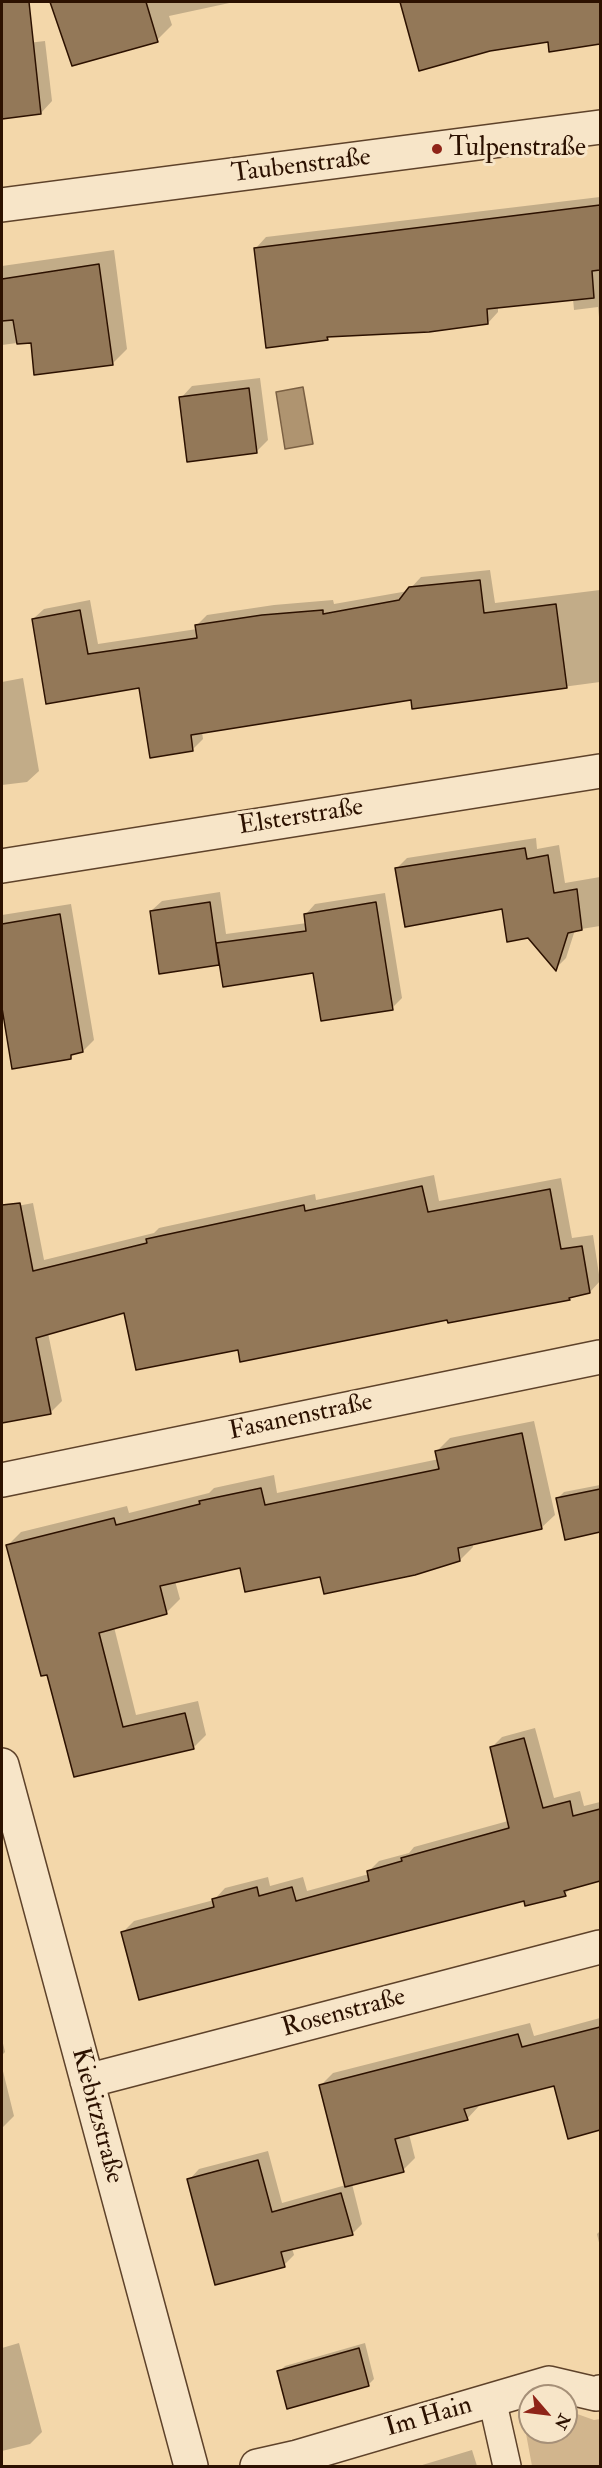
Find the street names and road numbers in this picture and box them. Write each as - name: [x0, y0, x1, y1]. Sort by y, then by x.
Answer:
- street label: Taubenstraße: [230, 143, 372, 191]
- street label: Elsterstraße: [236, 793, 366, 843]
- street label: Fasanenstraße: [226, 1388, 376, 1448]
- street label: Rosenstraße: [279, 1983, 409, 2045]
- street label: Kiebitzstraße: [63, 2045, 129, 2187]
- street label: Im Hain: [382, 2391, 476, 2445]

